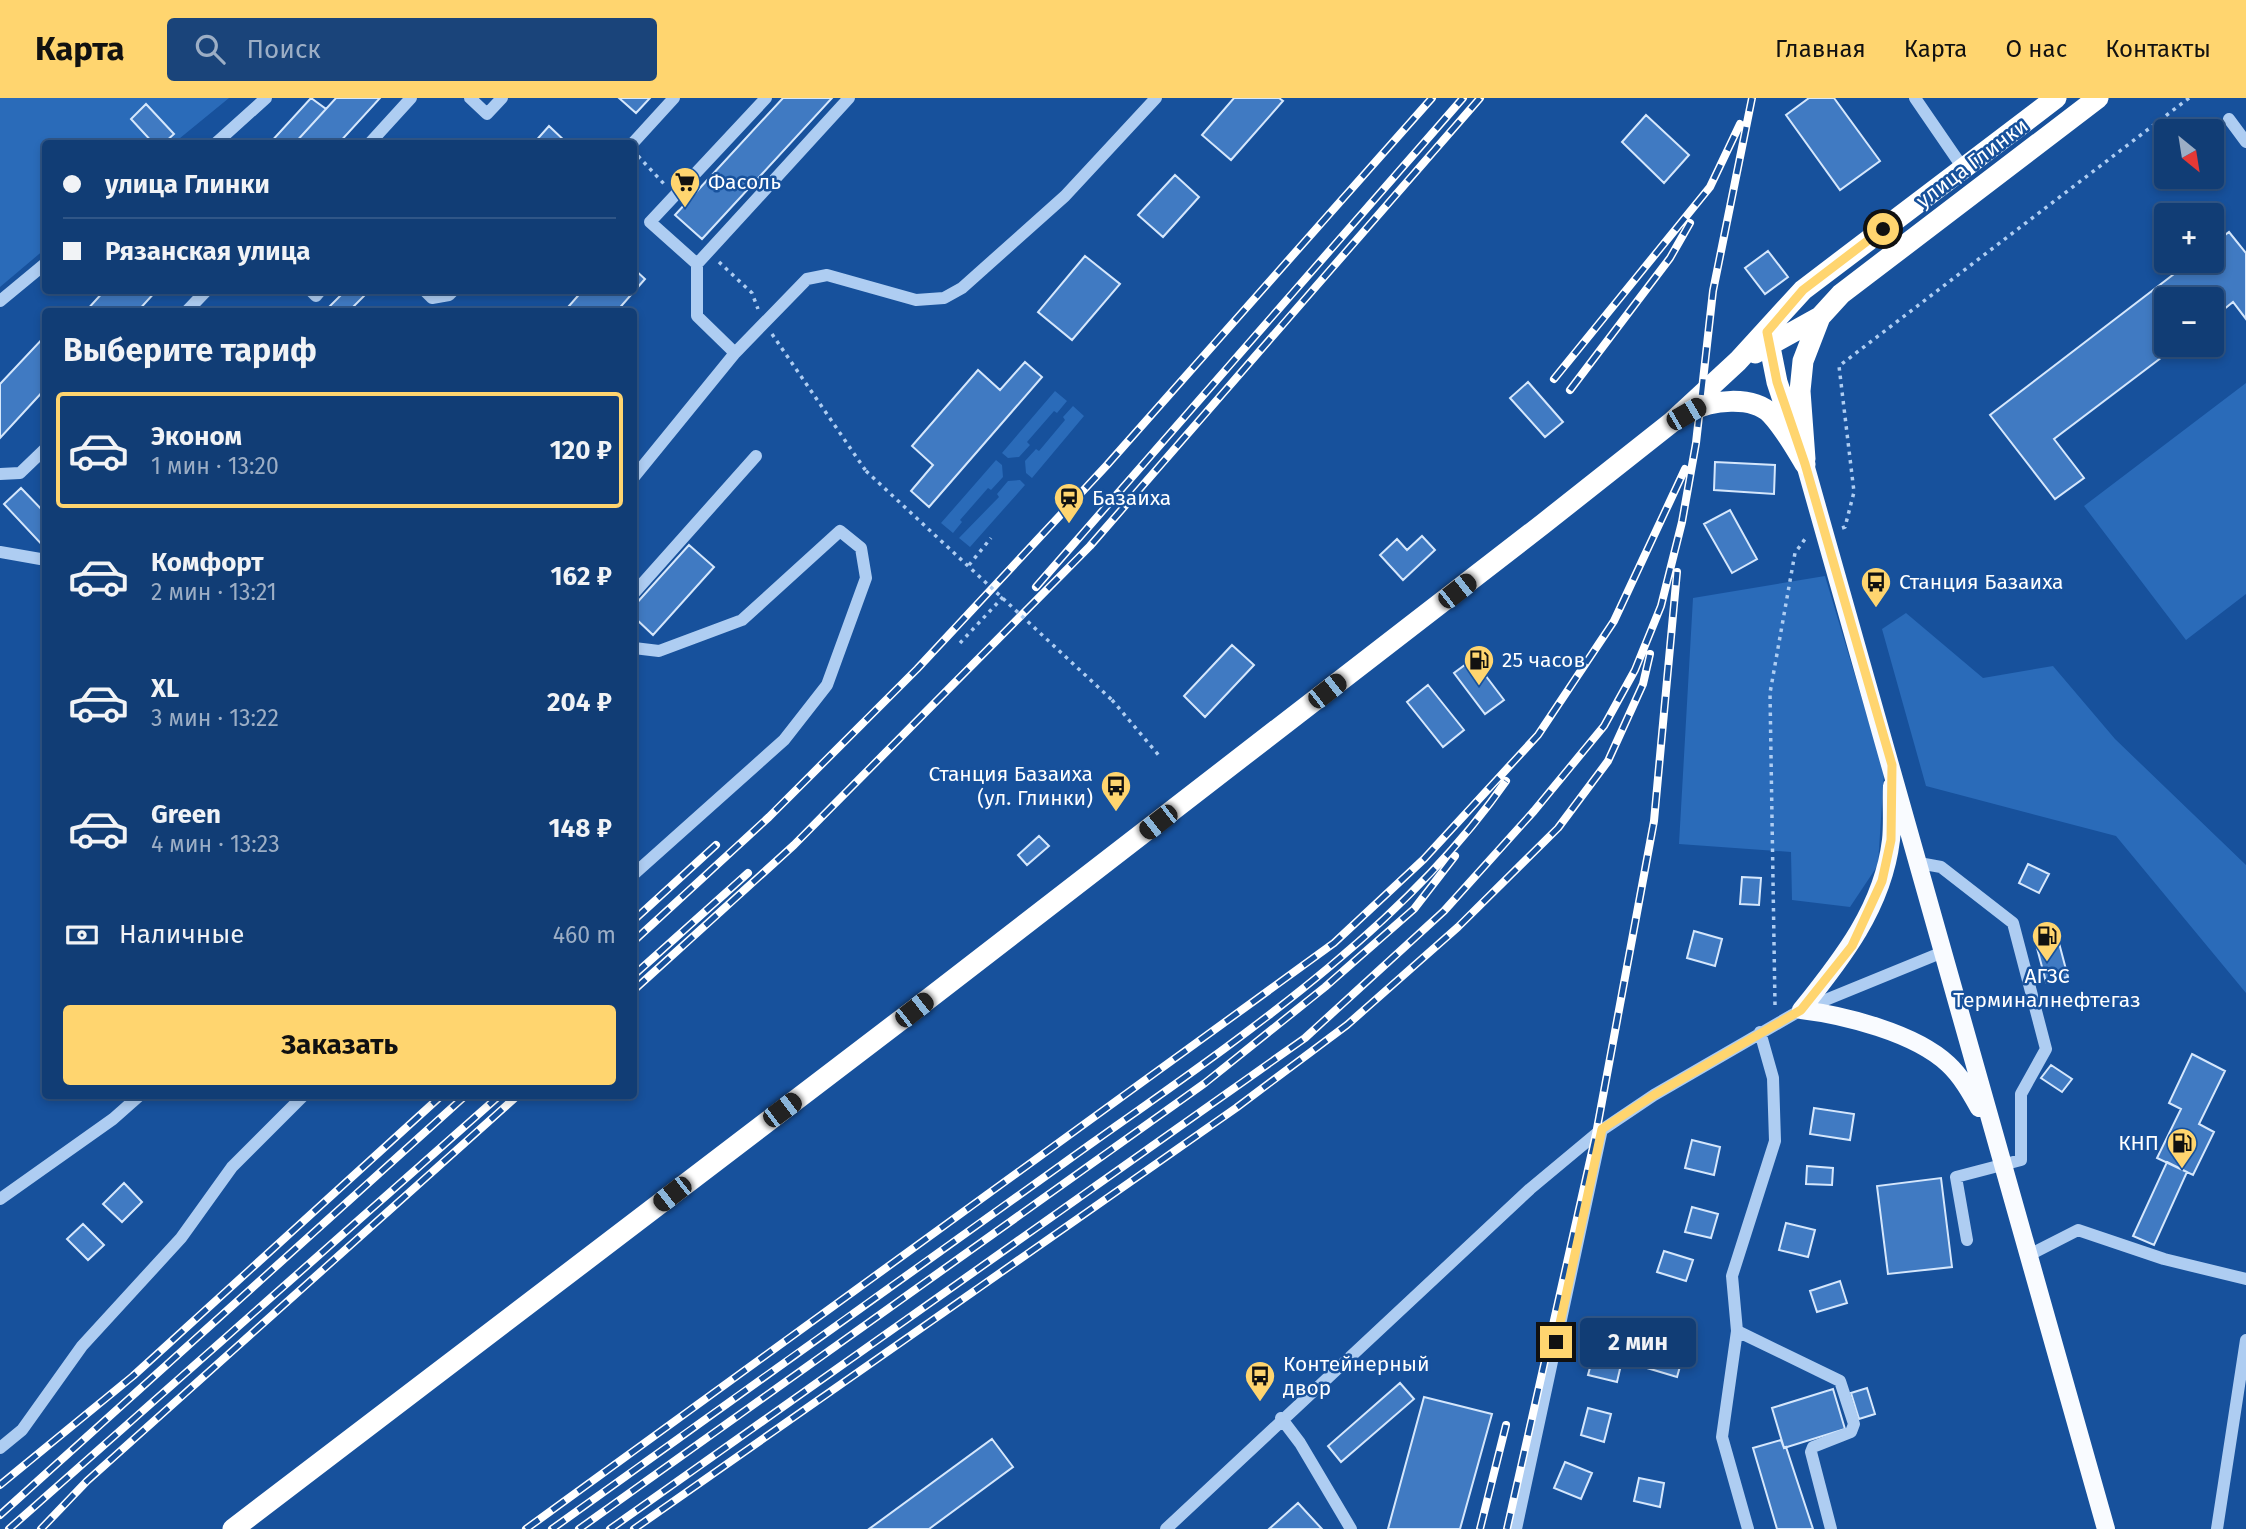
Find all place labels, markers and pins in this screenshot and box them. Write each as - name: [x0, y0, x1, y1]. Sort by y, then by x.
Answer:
- supermarket icon: Фасоль: [668, 165, 702, 209]
- place label: Фасоль: [708, 169, 781, 195]
- station icon: Базаиха: [1052, 481, 1086, 525]
- place label: Базаиха: [1092, 485, 1171, 511]
- bus stop icon: Станция Базаиха: [1859, 565, 1893, 609]
- place label: Станция Базаиха: [1899, 569, 2063, 595]
- fuel station icon: 25 часов: [1462, 643, 1496, 687]
- place label: 25 часов: [1502, 647, 1585, 673]
- place label: Станция Базаиха (ул. Глинки): [929, 761, 1093, 811]
- bus stop icon: Станция Базаиха (ул. Глинки): [1099, 769, 1133, 813]
- fuel station icon: АГЗС Терминалнефтегаз: [2030, 919, 2064, 963]
- place label: АГЗС Терминалнефтегаз: [1953, 963, 2141, 1013]
- fuel station icon: КНП: [2165, 1126, 2199, 1170]
- place label: КНП: [2118, 1130, 2159, 1156]
- place label: Контейнерный двор: [1283, 1351, 1430, 1401]
- bus stop icon: Контейнерный двор: [1243, 1359, 1277, 1403]

